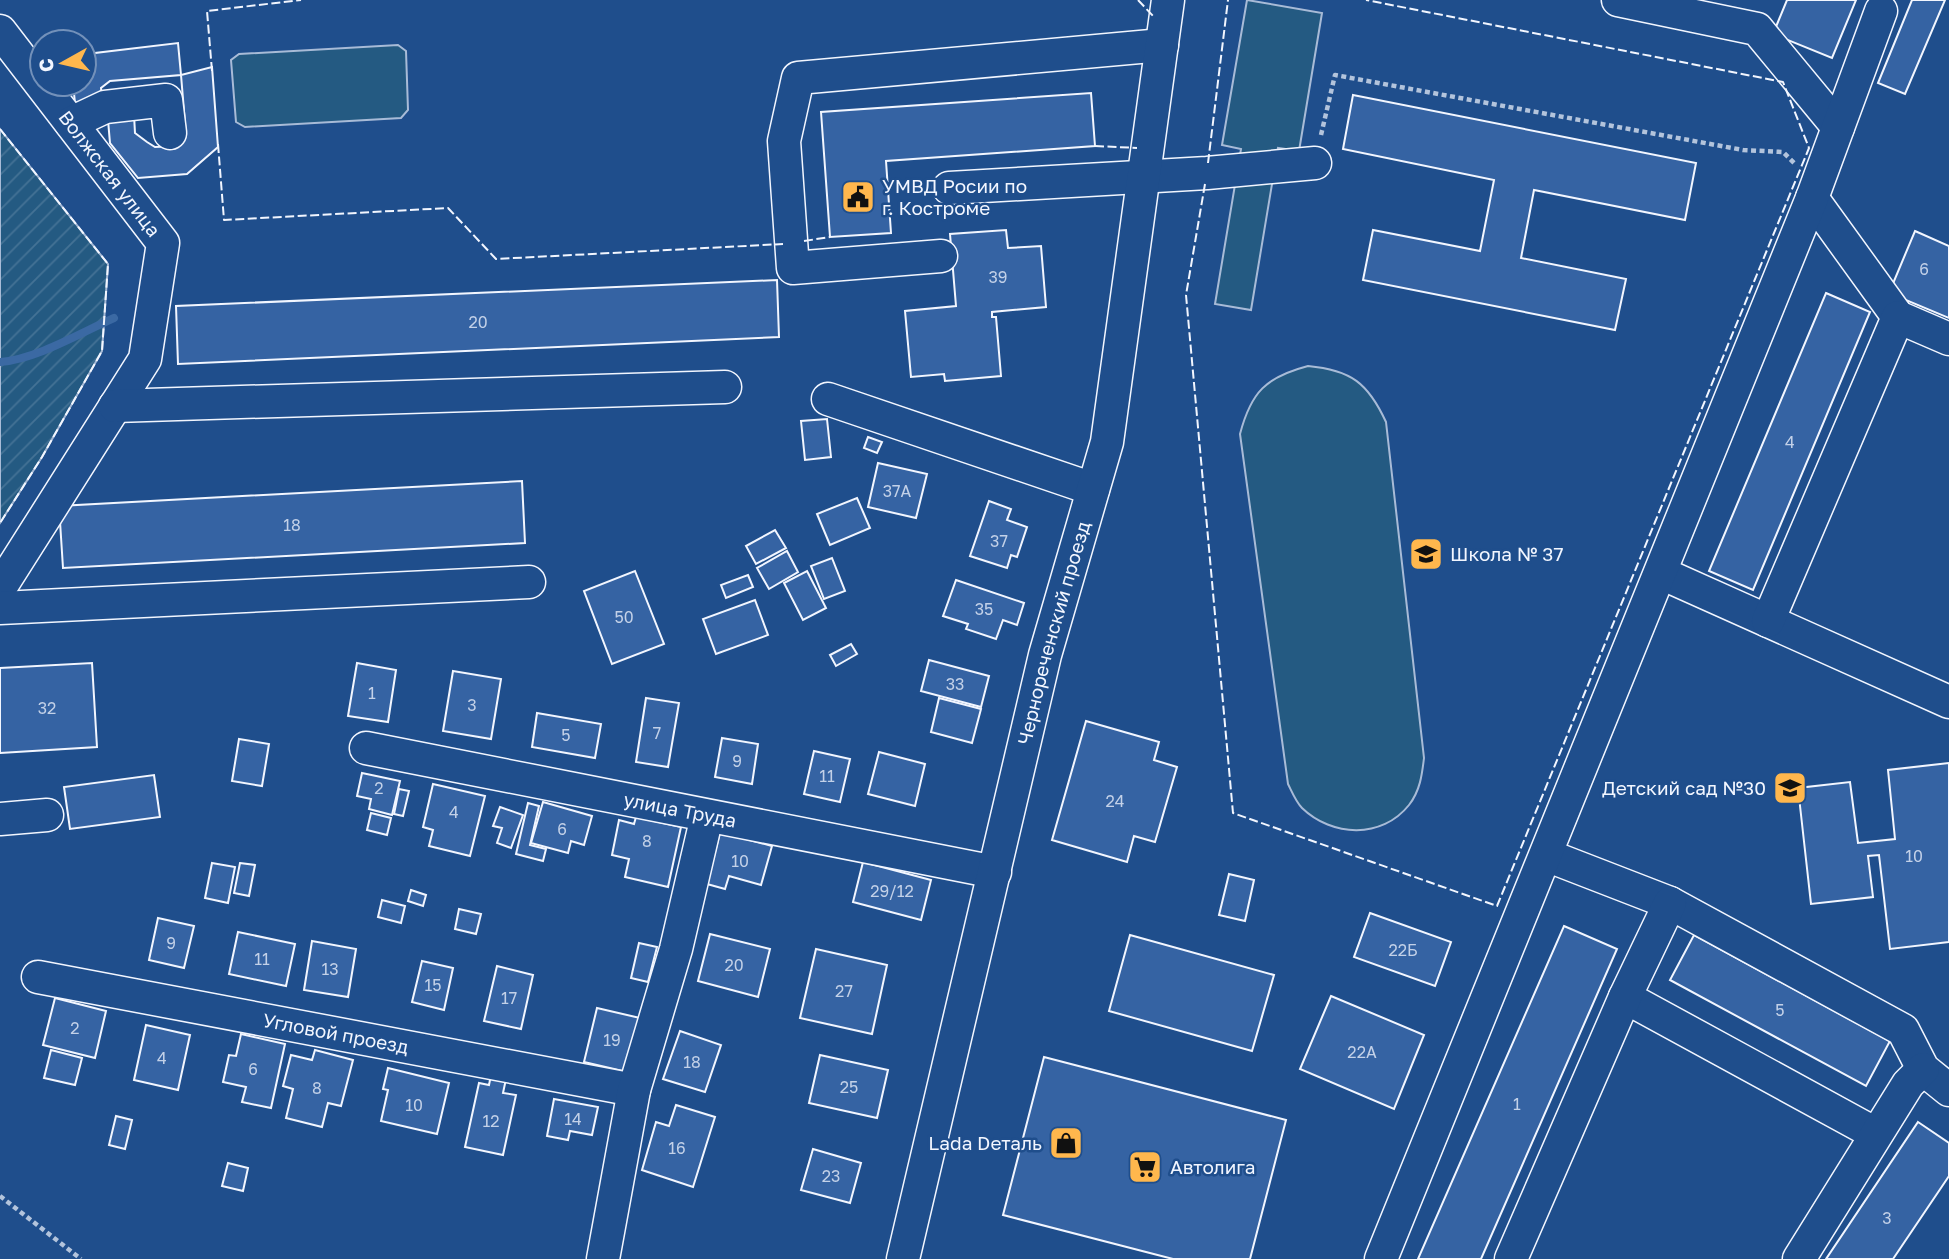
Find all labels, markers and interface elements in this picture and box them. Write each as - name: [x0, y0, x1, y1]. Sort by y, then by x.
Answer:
- north arrow: [28, 28, 98, 98]
- text: С: [33, 57, 58, 74]
- street label: Волжская улица: [54, 106, 166, 241]
- place label: УМВД Росии по г. Костроме: [882, 174, 1027, 219]
- public building icon: УМВД Росии по г. Костроме: [839, 178, 877, 216]
- house number: 6: [1919, 259, 1929, 279]
- house number: 39: [988, 267, 1008, 287]
- house number: 20: [468, 312, 488, 332]
- house number: 4: [1785, 432, 1795, 452]
- house number: 37А: [883, 481, 912, 501]
- house number: 18: [283, 515, 301, 535]
- street label: Чернореченский проезд: [1012, 518, 1095, 747]
- house number: 37: [990, 531, 1008, 551]
- school or university icon: Школа № 37: [1407, 535, 1445, 573]
- place label: Школа № 37: [1450, 542, 1564, 565]
- house number: 35: [975, 599, 993, 619]
- house number: 50: [614, 607, 634, 627]
- house number: 33: [946, 674, 964, 694]
- house number: 1: [368, 683, 376, 703]
- house number: 3: [467, 695, 477, 715]
- house number: 32: [38, 698, 56, 718]
- house number: 7: [653, 723, 661, 743]
- house number: 5: [561, 725, 571, 745]
- house number: 9: [732, 751, 742, 771]
- house number: 11: [819, 766, 835, 786]
- school or university icon: Детский сад №30: [1771, 769, 1809, 807]
- place label: Детский сад №30: [1602, 776, 1766, 799]
- house number: 2: [374, 778, 384, 798]
- street label: улица Труда: [622, 787, 738, 832]
- house number: 24: [1105, 791, 1125, 811]
- house number: 4: [449, 802, 459, 822]
- house number: 6: [557, 819, 567, 839]
- house number: 8: [642, 831, 652, 851]
- house number: 10: [1905, 846, 1923, 866]
- house number: 10: [731, 851, 749, 871]
- house number: 29/12: [870, 881, 914, 901]
- house number: 9: [166, 933, 176, 953]
- house number: 22Б: [1388, 940, 1418, 960]
- house number: 11: [254, 949, 270, 969]
- house number: 20: [724, 955, 744, 975]
- house number: 13: [321, 959, 339, 979]
- house number: 15: [424, 975, 442, 995]
- house number: 27: [835, 981, 853, 1001]
- house number: 17: [501, 988, 517, 1008]
- house number: 5: [1775, 1000, 1785, 1020]
- street label: Угловой проезд: [261, 1008, 411, 1058]
- house number: 2: [70, 1018, 80, 1038]
- house number: 19: [603, 1030, 621, 1050]
- house number: 22А: [1347, 1042, 1377, 1062]
- house number: 4: [157, 1048, 167, 1068]
- house number: 18: [683, 1052, 701, 1072]
- house number: 6: [248, 1059, 258, 1079]
- house number: 25: [840, 1077, 858, 1097]
- house number: 8: [312, 1078, 322, 1098]
- house number: 1: [1513, 1094, 1521, 1114]
- house number: 10: [405, 1095, 423, 1115]
- house number: 14: [564, 1109, 582, 1129]
- house number: 12: [482, 1111, 500, 1131]
- shop icon: Lada Dеталь: [1047, 1124, 1085, 1162]
- place label: Lada Dеталь: [928, 1131, 1042, 1154]
- house number: 16: [668, 1138, 686, 1158]
- supermarket icon: Автолига: [1126, 1148, 1164, 1186]
- place label: Автолига: [1170, 1155, 1255, 1178]
- house number: 23: [822, 1166, 840, 1186]
- house number: 3: [1882, 1208, 1892, 1228]

